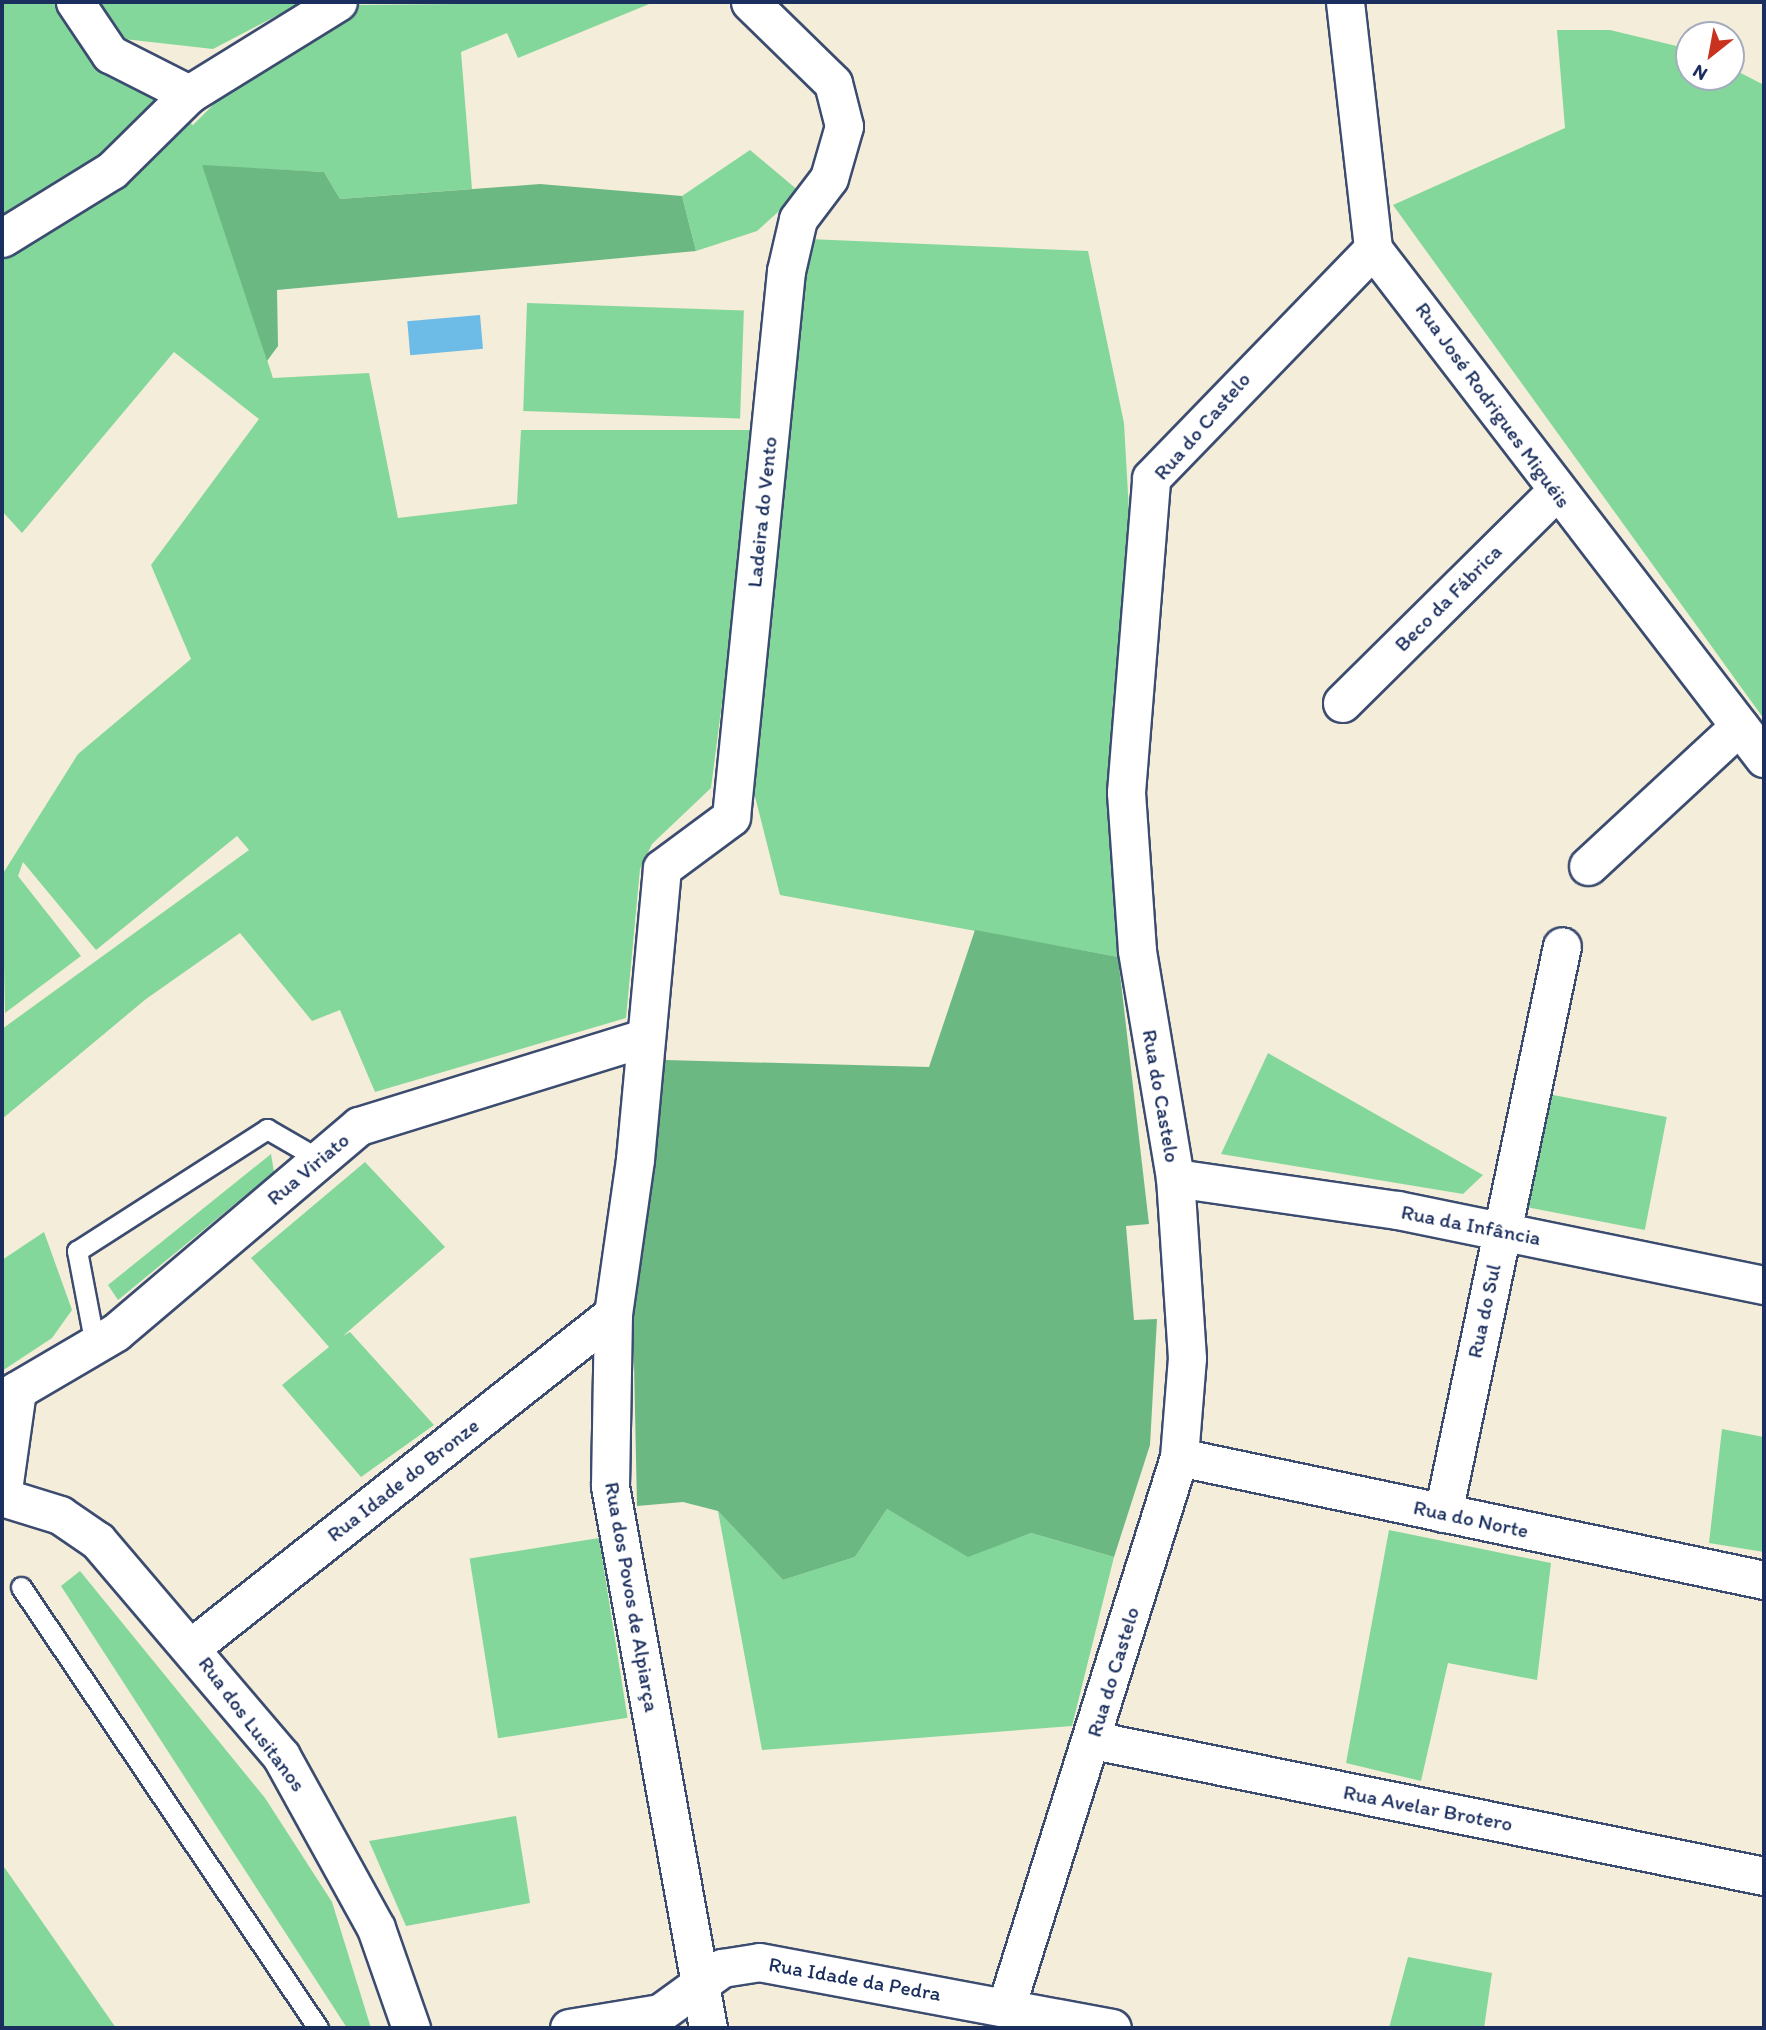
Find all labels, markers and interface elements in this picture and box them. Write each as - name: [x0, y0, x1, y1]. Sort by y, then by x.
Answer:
- north arrow: [1675, 21, 1745, 91]
- text: N: [1689, 60, 1711, 86]
- street label: Rua José Rodrigues Miguéis: [1410, 297, 1576, 513]
- street label: Rua do Castelo: [1148, 367, 1256, 485]
- street label: Ladeira do Vento: [742, 436, 782, 588]
- street label: Beco da Fábrica: [1389, 539, 1507, 657]
- street label: Rua do Castelo: [1137, 1028, 1185, 1164]
- street label: Rua Viriato: [261, 1127, 355, 1211]
- street label: Rua da Infância: [1399, 1199, 1543, 1251]
- street label: Rua do Sul: [1462, 1262, 1506, 1360]
- street label: Rua Idade do Bronze: [322, 1413, 484, 1547]
- street label: Rua dos Povos de Alpiarça: [599, 1480, 665, 1714]
- street label: Rua do Norte: [1411, 1494, 1531, 1544]
- street label: Rua do Castelo: [1081, 1604, 1145, 1740]
- street label: Rua dos Lusitanos: [193, 1651, 311, 1797]
- street label: Rua Avelar Brotero: [1342, 1779, 1514, 1837]
- street label: Rua Idade da Pedra: [767, 1951, 943, 2007]

